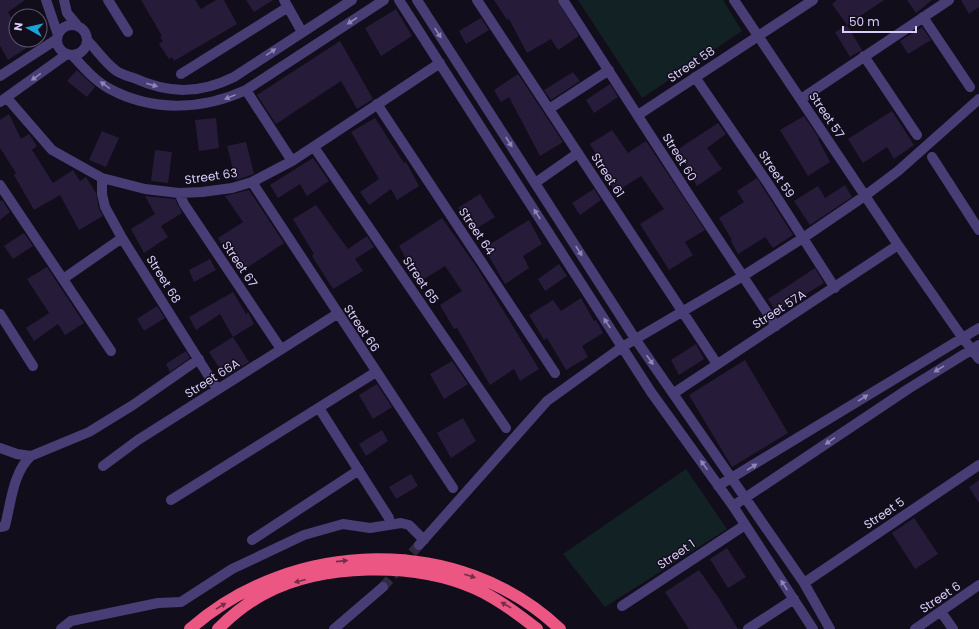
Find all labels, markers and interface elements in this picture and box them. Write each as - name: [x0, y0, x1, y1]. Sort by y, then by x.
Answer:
- north arrow: [8, 8, 48, 48]
- scale bar: [843, 8, 916, 34]
- text: 50 m: [849, 13, 880, 30]
- one-way arrow: [346, 17, 357, 25]
- text: N: [10, 21, 27, 32]
- one-way arrow: [434, 28, 442, 38]
- street label: Street 58: [664, 42, 718, 86]
- one-way arrow: [266, 48, 276, 56]
- one-way arrow: [31, 73, 41, 81]
- one-way arrow: [99, 81, 110, 89]
- one-way arrow: [146, 82, 158, 88]
- street label: Street 57: [805, 89, 849, 142]
- one-way arrow: [223, 95, 235, 101]
- street label: Street 60: [659, 130, 701, 184]
- one-way arrow: [505, 137, 513, 147]
- street label: Street 59: [755, 147, 799, 201]
- street label: Street 61: [587, 149, 629, 201]
- street label: Street 63: [184, 164, 238, 188]
- street label: Street 64: [455, 204, 499, 258]
- one-way arrow: [533, 208, 540, 220]
- street label: Street 67: [218, 237, 262, 291]
- one-way arrow: [575, 246, 583, 256]
- street label: Street 68: [143, 252, 185, 306]
- street label: Street 65: [399, 253, 443, 307]
- street label: Street 57A: [749, 285, 809, 333]
- street label: Street 66: [340, 301, 384, 355]
- one-way arrow: [603, 317, 610, 329]
- street label: Street 66A: [181, 354, 243, 402]
- one-way arrow: [646, 355, 654, 365]
- one-way arrow: [933, 366, 945, 373]
- one-way arrow: [857, 395, 869, 402]
- one-way arrow: [825, 437, 835, 445]
- one-way arrow: [700, 460, 708, 471]
- one-way arrow: [747, 463, 757, 471]
- street label: Street 5: [860, 493, 908, 533]
- street label: Street 1: [654, 535, 698, 573]
- one-way arrow: [336, 558, 348, 565]
- one-way arrow: [464, 573, 476, 579]
- street label: Street 6: [916, 577, 964, 617]
- one-way arrow: [294, 578, 306, 584]
- one-way arrow: [780, 580, 788, 590]
- one-way arrow: [500, 602, 512, 609]
- one-way arrow: [215, 603, 227, 610]

